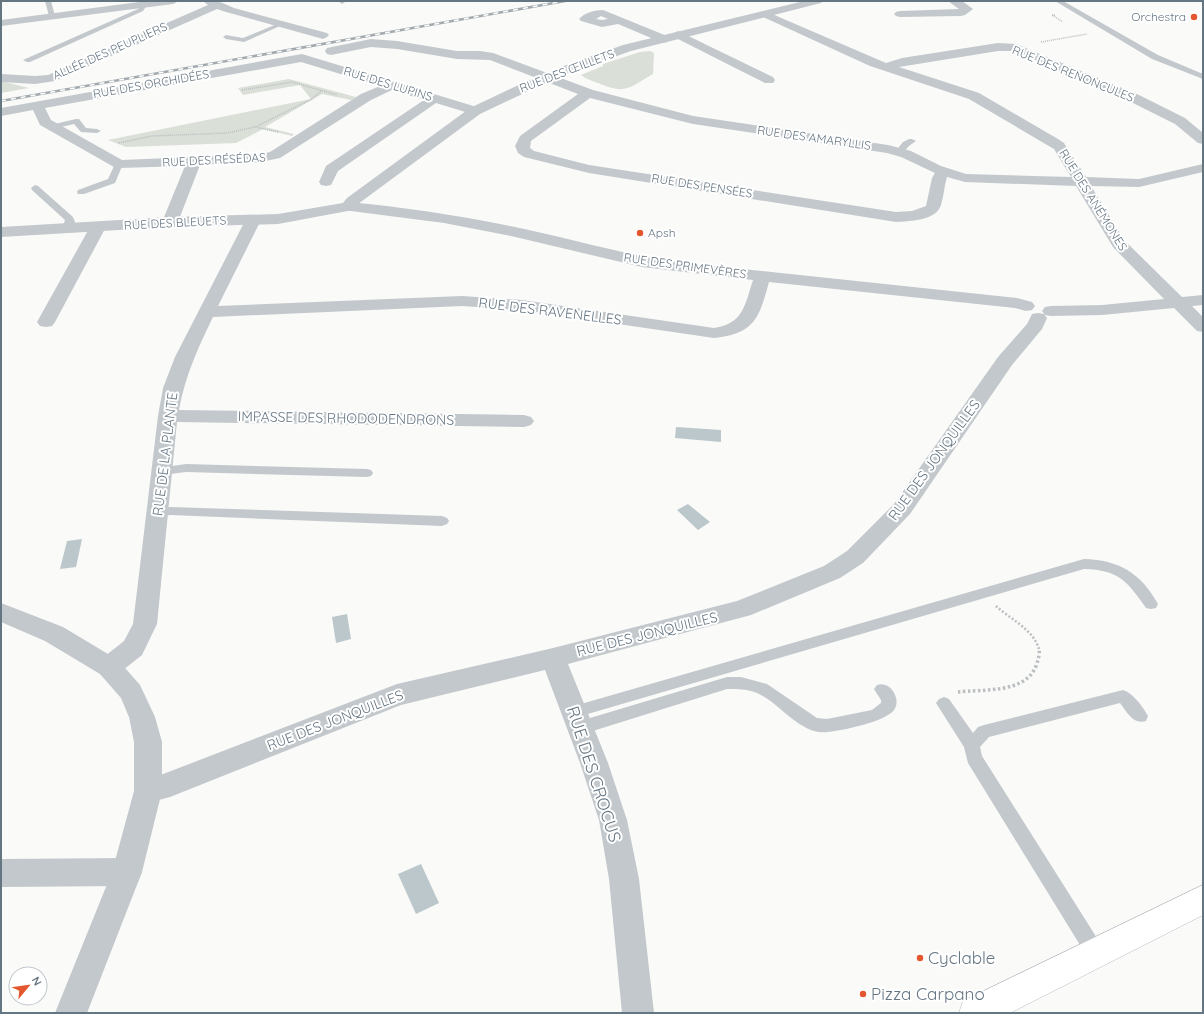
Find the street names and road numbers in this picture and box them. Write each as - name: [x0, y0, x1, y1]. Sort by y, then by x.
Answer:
- street label: ALLÉE DES PEUPLIERS: [50, 18, 170, 83]
- street label: RUE DES RENONCULES: [1010, 42, 1136, 105]
- street label: RUE DES ŒILLETS: [517, 45, 617, 96]
- street label: RUE DES LUPINS: [342, 63, 435, 104]
- street label: RUE DES ORCHIDÉES: [92, 66, 210, 101]
- street label: RUE DES AMARYLLIS: [756, 122, 872, 153]
- street label: RUE DES ANÉMONES: [1056, 146, 1131, 253]
- street label: RUE DES RÉSÉDAS: [162, 149, 266, 170]
- street label: RUE DES PENSÉES: [651, 170, 754, 201]
- street label: RUE DES BLEUETS: [123, 212, 227, 233]
- street label: RUE DES PRIMEVÈRES: [623, 249, 747, 282]
- street label: RUE DES RAVENELLES: [477, 293, 623, 329]
- street label: RUE DE LA PLANTE: [148, 391, 182, 517]
- street label: RUE DES JONQUILLES: [884, 396, 984, 524]
- street label: IMPASSE DES RHODODENDRONS: [238, 407, 454, 429]
- street label: RUE DES JONQUILLES: [575, 608, 720, 660]
- street label: RUE DES JONQUILLES: [264, 686, 406, 754]
- street label: RUE DES CROCUS: [563, 703, 626, 844]

